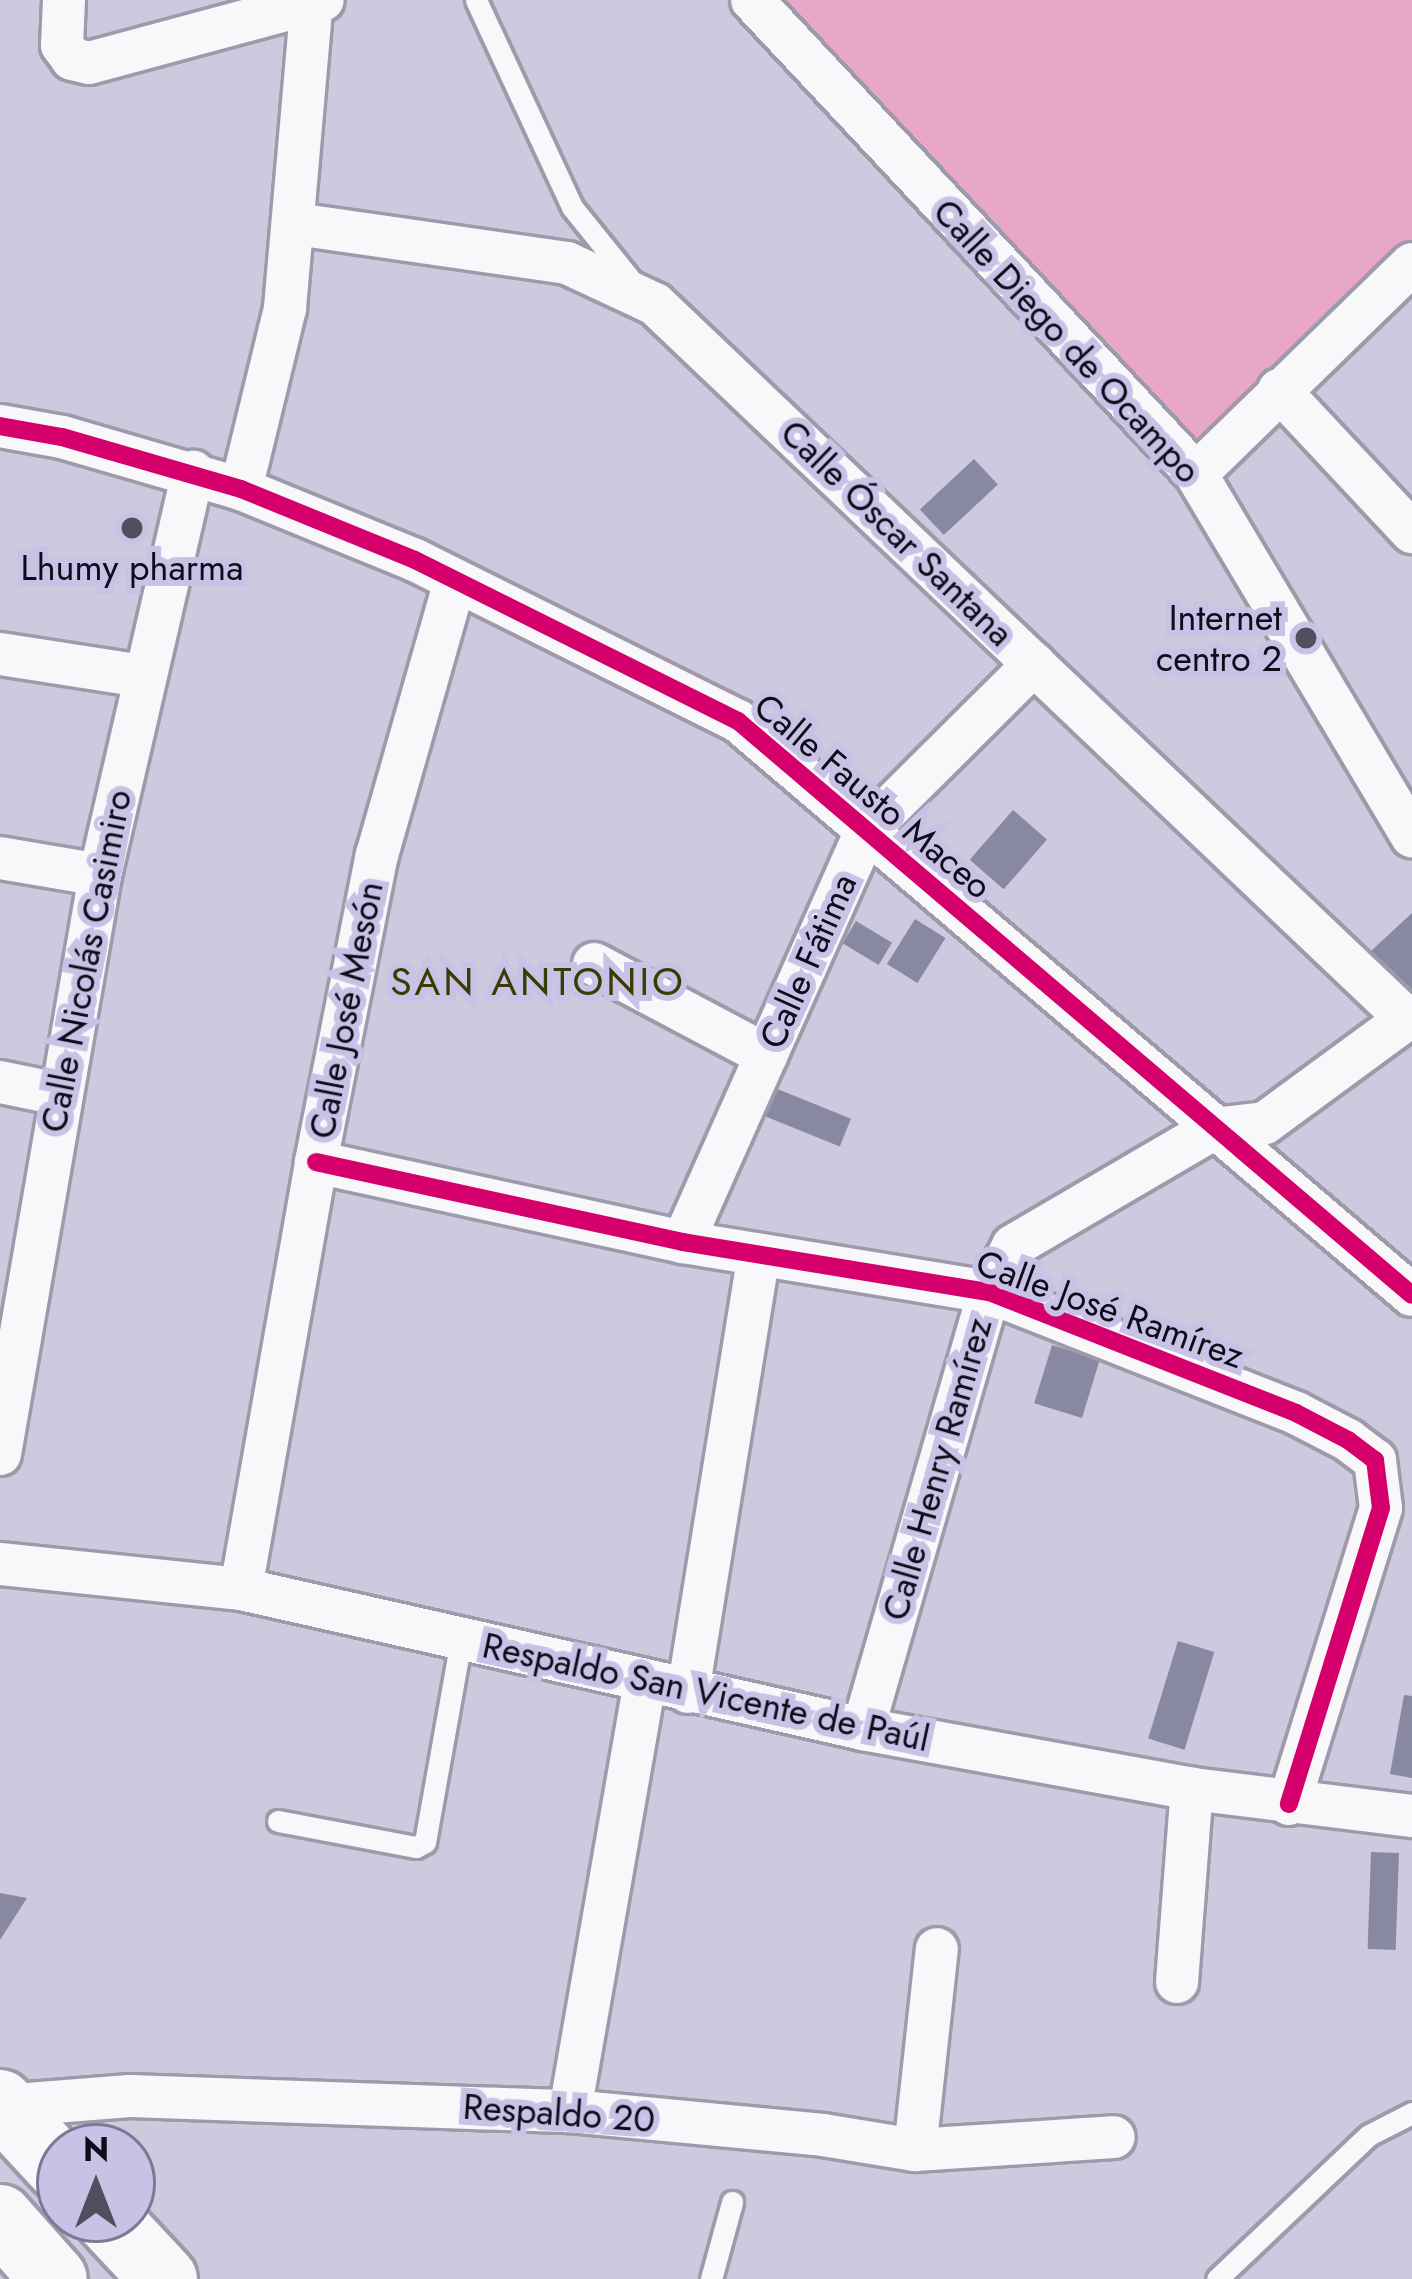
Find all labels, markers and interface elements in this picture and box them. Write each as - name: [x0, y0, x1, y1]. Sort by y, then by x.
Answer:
- street label: Calle Diego de Ocampo: [924, 190, 1210, 492]
- street label: Calle Óscar Santana: [772, 411, 1022, 655]
- marker: Lhumy pharma: [119, 515, 145, 541]
- place label: Lhumy pharma: [20, 546, 244, 590]
- place label: Internet centro 2: [1156, 595, 1282, 680]
- marker: Internet centro 2: [1293, 625, 1319, 651]
- street label: Calle Fausto Maceo: [746, 684, 1000, 908]
- street label: Calle Nicolás Casimiro: [32, 786, 140, 1136]
- street label: Calle Fátima: [750, 867, 866, 1055]
- street label: Calle José Mesón: [300, 878, 392, 1142]
- district label: SAN ANTONIO: [390, 959, 686, 1005]
- street label: Calle José Ramírez: [970, 1241, 1250, 1377]
- street label: Calle Henry Ramírez: [873, 1313, 1001, 1625]
- street label: Respaldo San Vicente de Paúl: [479, 1623, 933, 1761]
- street label: Respaldo 20: [462, 2085, 656, 2141]
- north arrow: [36, 2123, 156, 2243]
- text: N: [83, 2126, 109, 2173]

